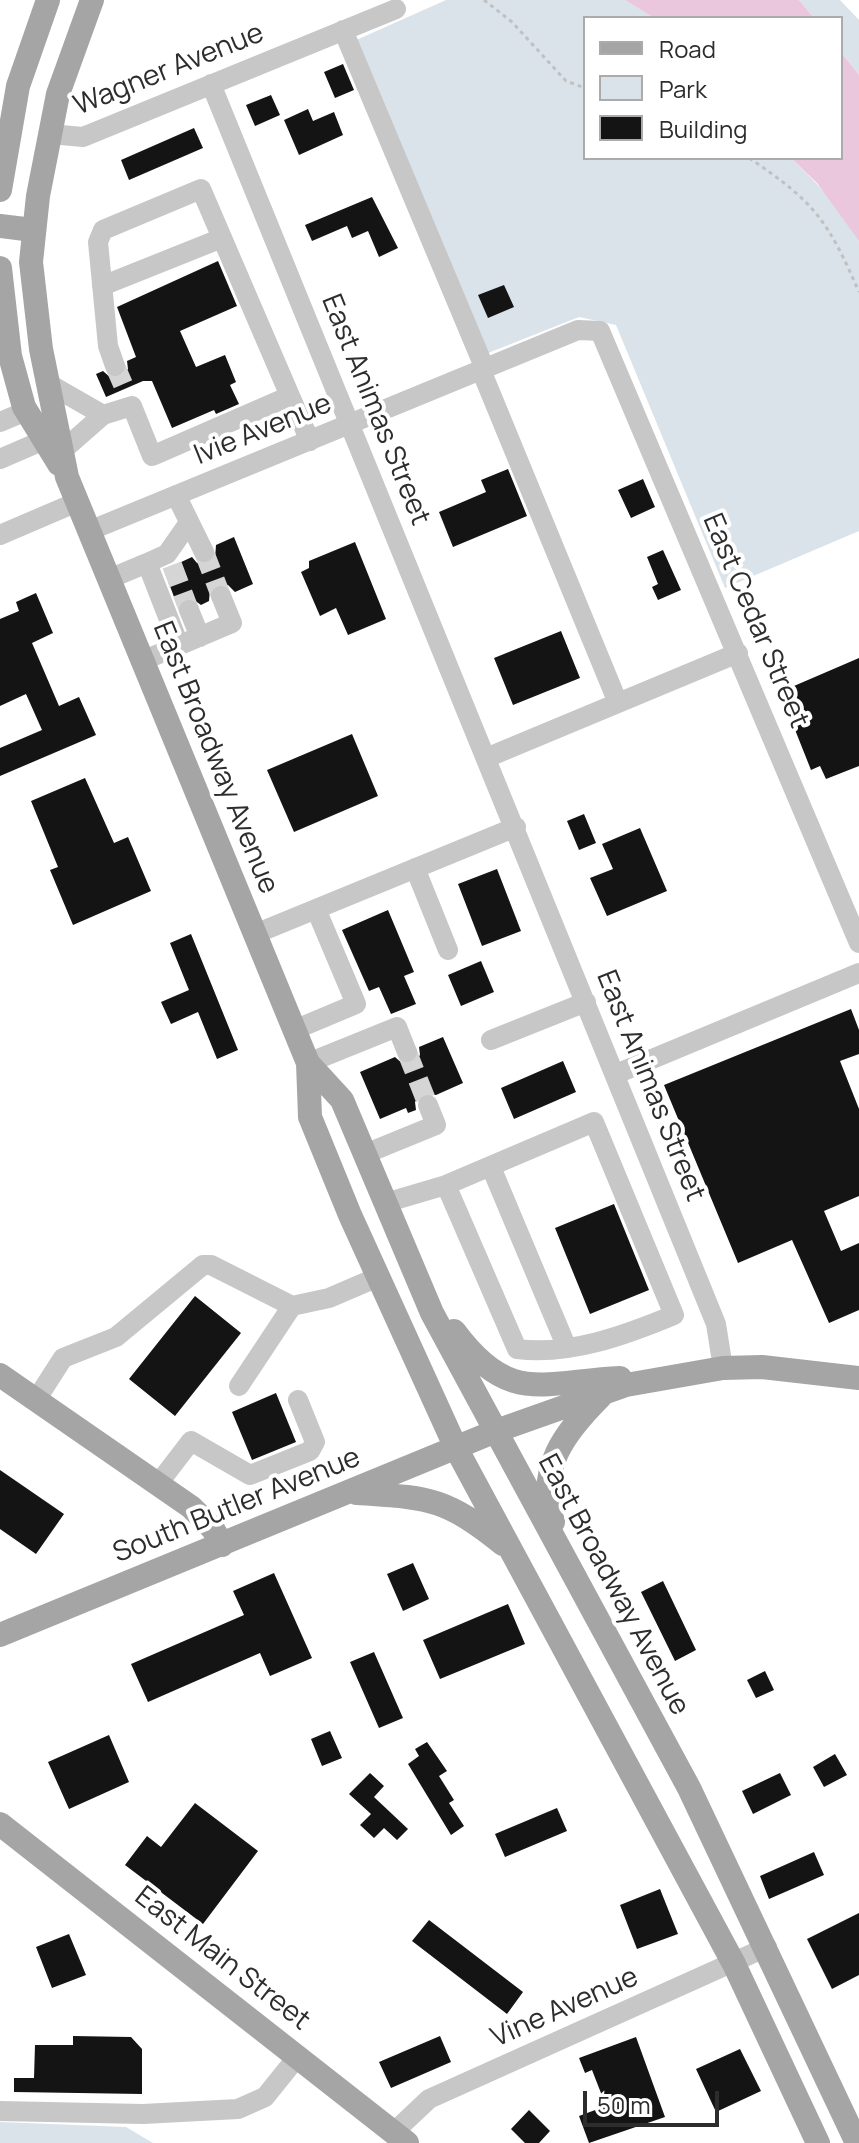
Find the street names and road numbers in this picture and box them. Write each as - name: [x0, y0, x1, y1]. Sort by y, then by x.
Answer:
- street label: Wagner Avenue: [69, 17, 269, 123]
- street label: East Animas Street: [313, 290, 437, 530]
- street label: Ivie Avenue: [189, 387, 337, 473]
- street label: East Cedar Street: [695, 509, 815, 733]
- street label: East Broadway Avenue: [145, 617, 285, 899]
- street label: East Animas Street: [588, 966, 712, 1206]
- street label: South Butler Avenue: [109, 1441, 365, 1571]
- street label: East Broadway Avenue: [530, 1449, 696, 1721]
- street label: East Main Street: [128, 1880, 316, 2038]
- street label: Vine Avenue: [486, 1961, 644, 2055]

